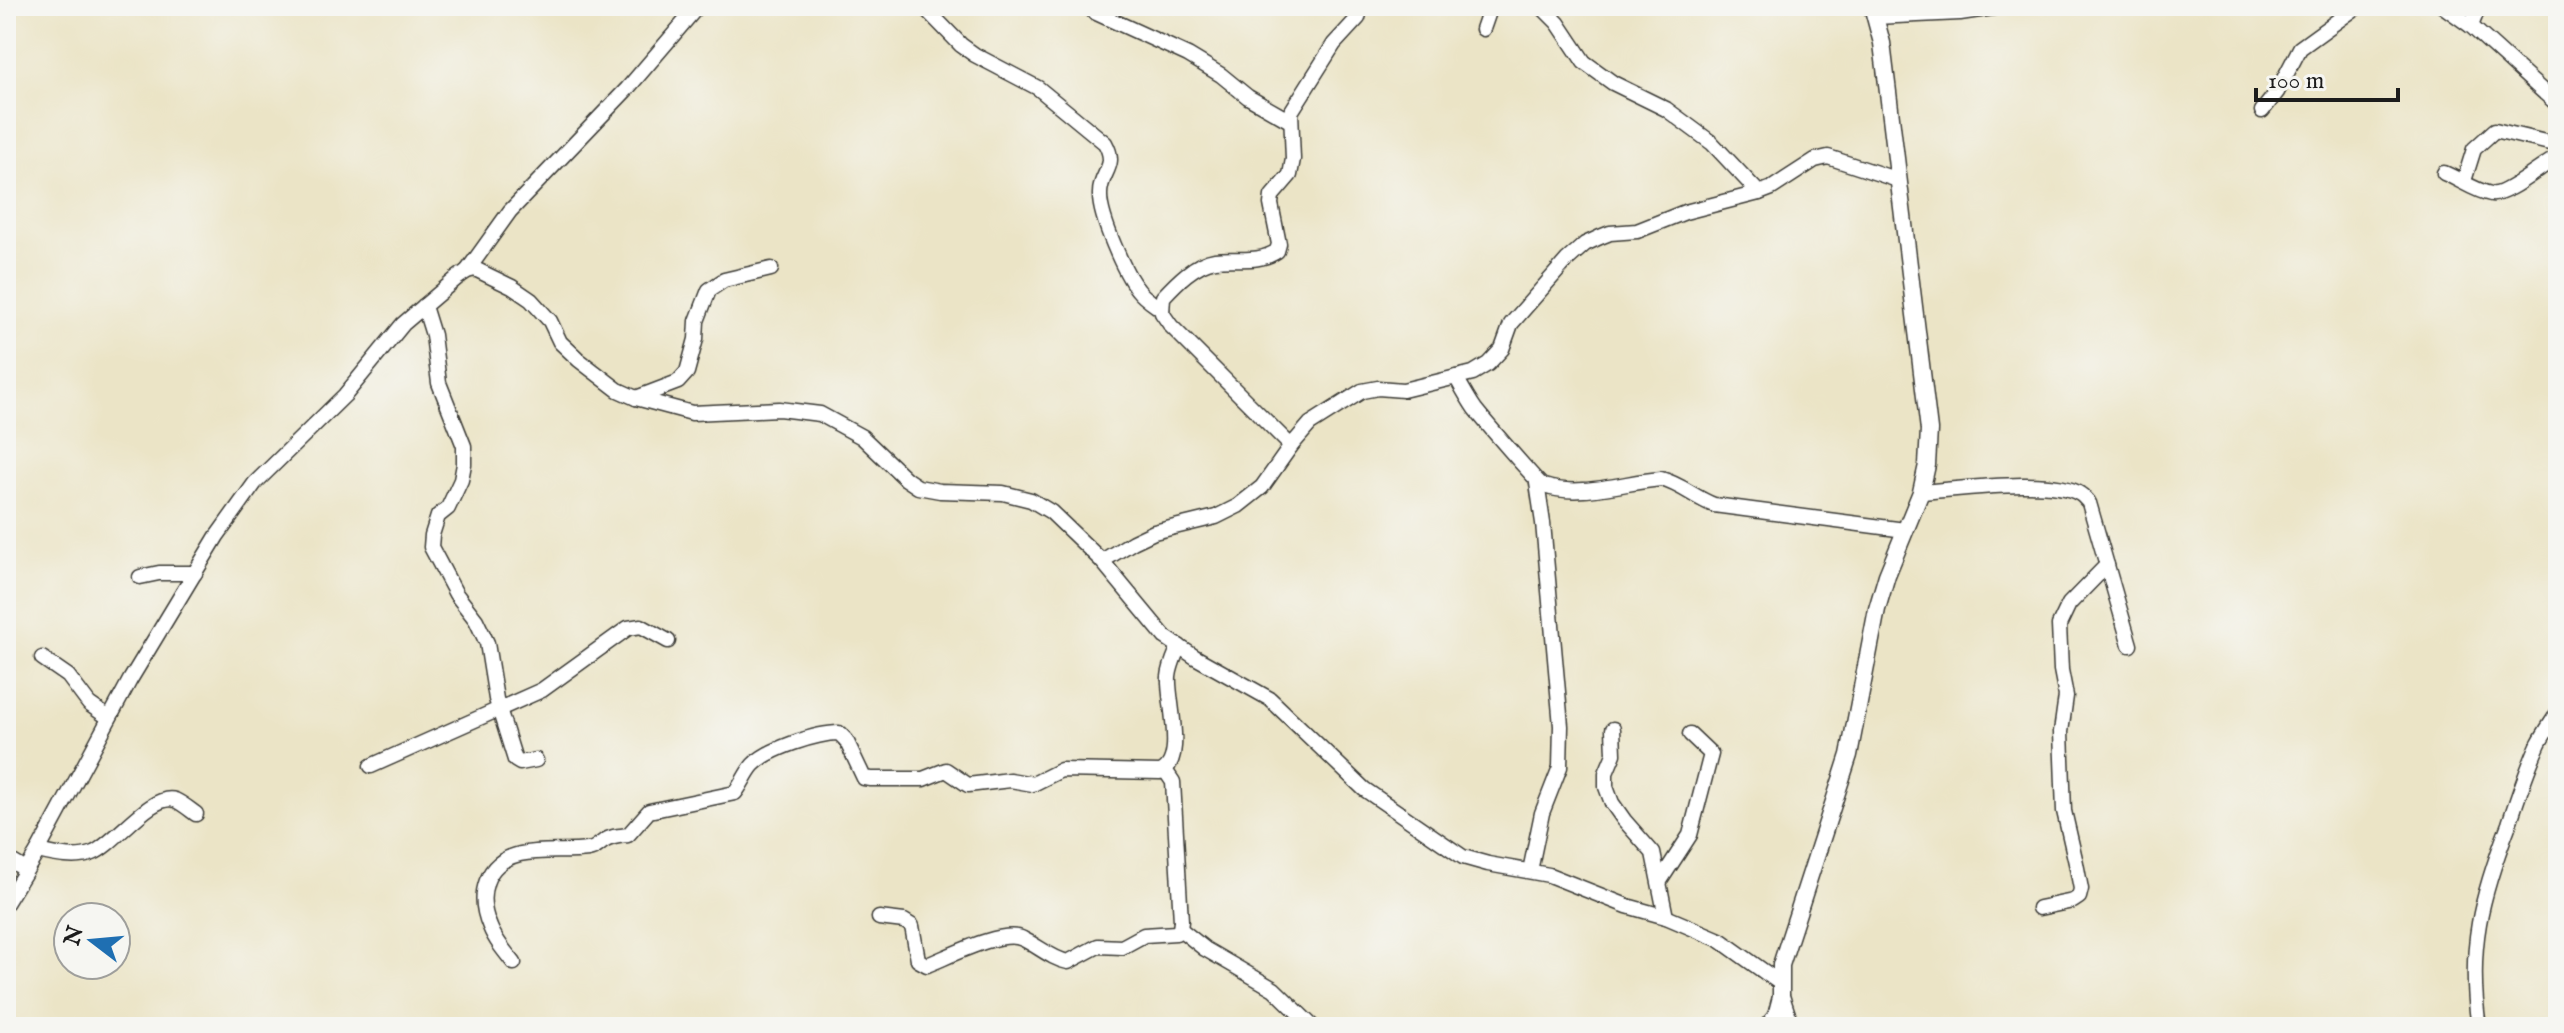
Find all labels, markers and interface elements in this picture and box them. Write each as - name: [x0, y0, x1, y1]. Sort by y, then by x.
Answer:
- scale bar: [2256, 52, 2398, 102]
- text: 100 m: [2268, 66, 2324, 97]
- north arrow: [52, 901, 132, 981]
- text: N: [58, 923, 91, 950]

